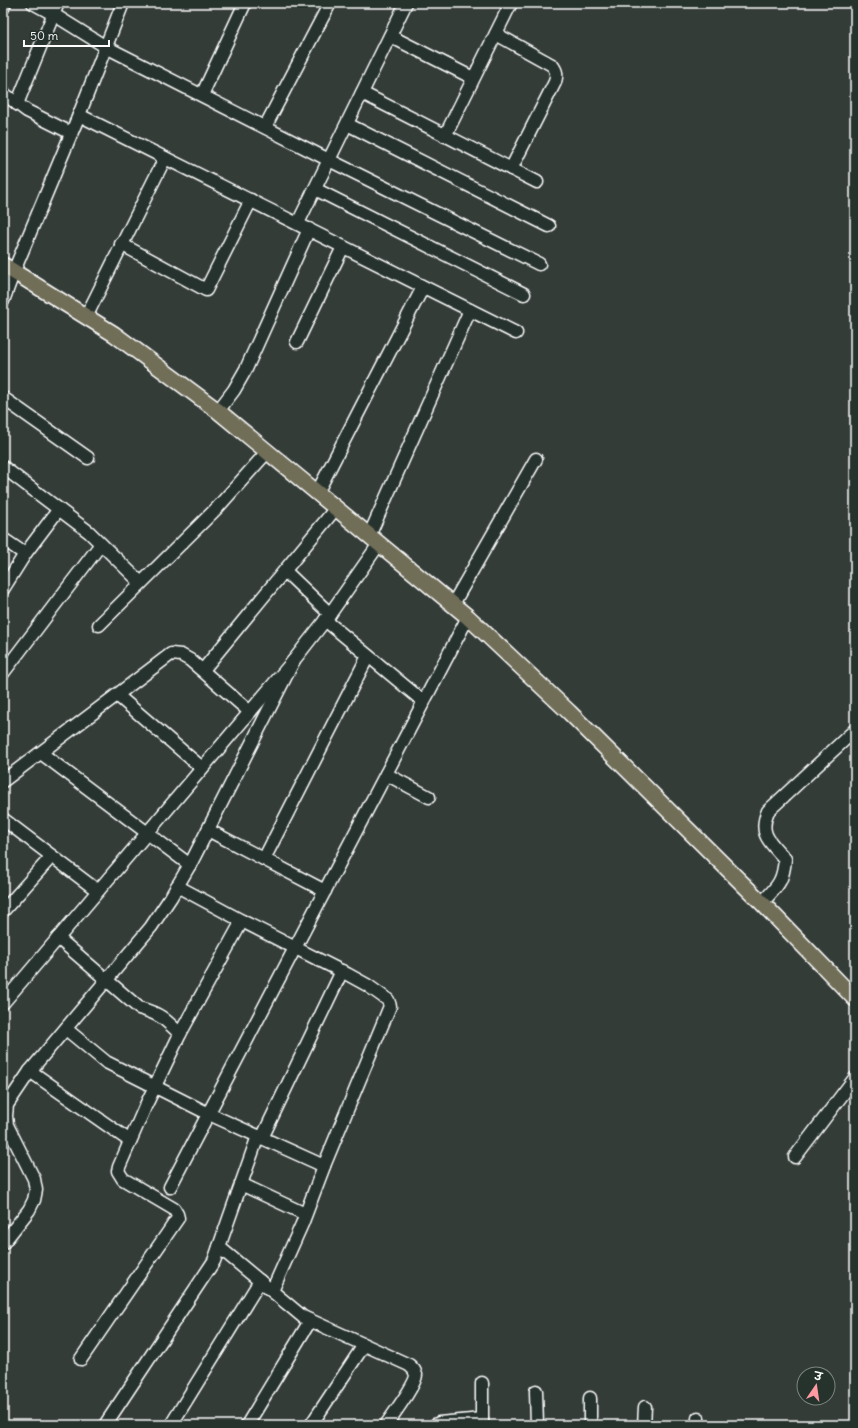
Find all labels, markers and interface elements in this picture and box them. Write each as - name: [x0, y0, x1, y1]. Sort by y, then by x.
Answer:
- scale bar: [24, 22, 109, 48]
- text: 50 m: [30, 28, 59, 43]
- north arrow: [796, 1366, 836, 1406]
- text: उ: [812, 1368, 825, 1384]

